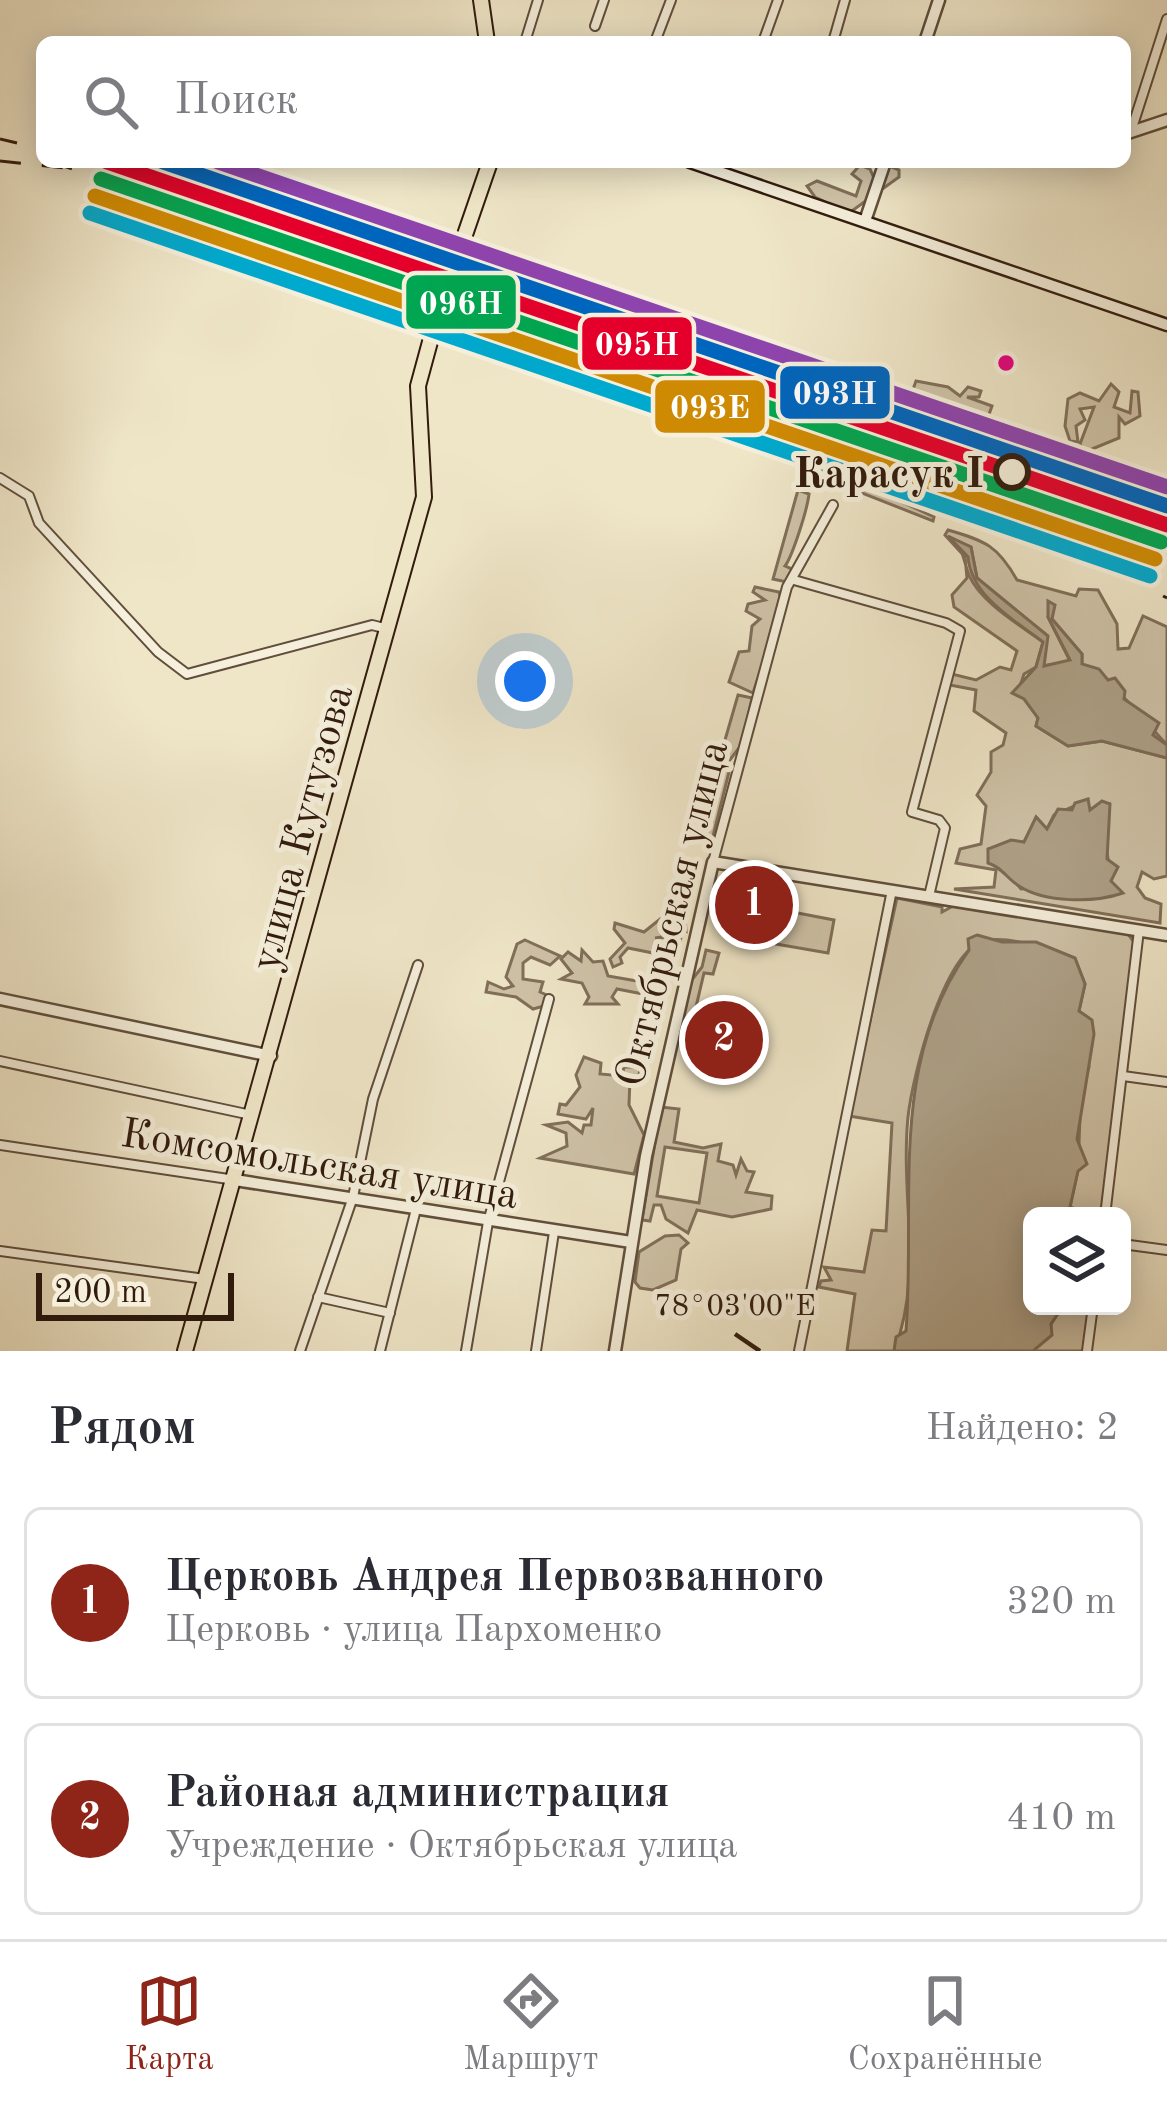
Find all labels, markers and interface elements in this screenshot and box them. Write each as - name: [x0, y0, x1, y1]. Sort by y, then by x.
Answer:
- search box: [36, 36, 1131, 168]
- icon: search: [78, 69, 144, 135]
- text: Поиск: [174, 79, 298, 124]
- line badge: 096Н: [404, 273, 518, 331]
- text: 096Н: [419, 289, 503, 322]
- line badge: 095Н: [580, 315, 694, 372]
- text: 095Н: [595, 330, 679, 363]
- unlabelled marker: [995, 352, 1017, 374]
- line badge: 093Н: [778, 364, 892, 421]
- line badge: 093Е: [653, 378, 767, 435]
- text: 093Н: [793, 379, 877, 412]
- text: 093Е: [670, 393, 750, 426]
- place label: Карасук I: [794, 455, 984, 497]
- marker: Карасук I: [995, 455, 1029, 489]
- your location: [495, 651, 555, 711]
- street label: улица Кутузова: [246, 681, 362, 976]
- street label: Октябрьская улица: [611, 736, 737, 1092]
- pin: 1: [715, 860, 793, 950]
- pin: 2: [685, 995, 763, 1085]
- street label: Комсомольская улица: [118, 1114, 521, 1218]
- map controls: [1023, 1207, 1131, 1315]
- button: layers: [1023, 1207, 1131, 1315]
- scale bar: [36, 1267, 234, 1320]
- text: 200 m: [54, 1277, 147, 1310]
- text: 78°03'00"E: [654, 1292, 816, 1322]
- text: Рядом: [48, 1404, 196, 1455]
- text: Найдено: 2: [926, 1409, 1119, 1448]
- text: Церковь Андрея Первозванного: [165, 1556, 824, 1601]
- text: 1: [79, 1583, 101, 1622]
- text: 320 m: [1006, 1583, 1116, 1622]
- text: Церковь · улица Пархоменко: [165, 1611, 662, 1650]
- text: Районая администрация: [165, 1772, 670, 1817]
- text: 2: [79, 1799, 101, 1838]
- text: 410 m: [1006, 1799, 1116, 1838]
- text: Учреждение · Октябрьская улица: [165, 1827, 738, 1866]
- tab: Карта: [125, 1968, 214, 2081]
- tab: Маршрут: [463, 1968, 599, 2081]
- tab: Сохранённые: [848, 1968, 1042, 2081]

